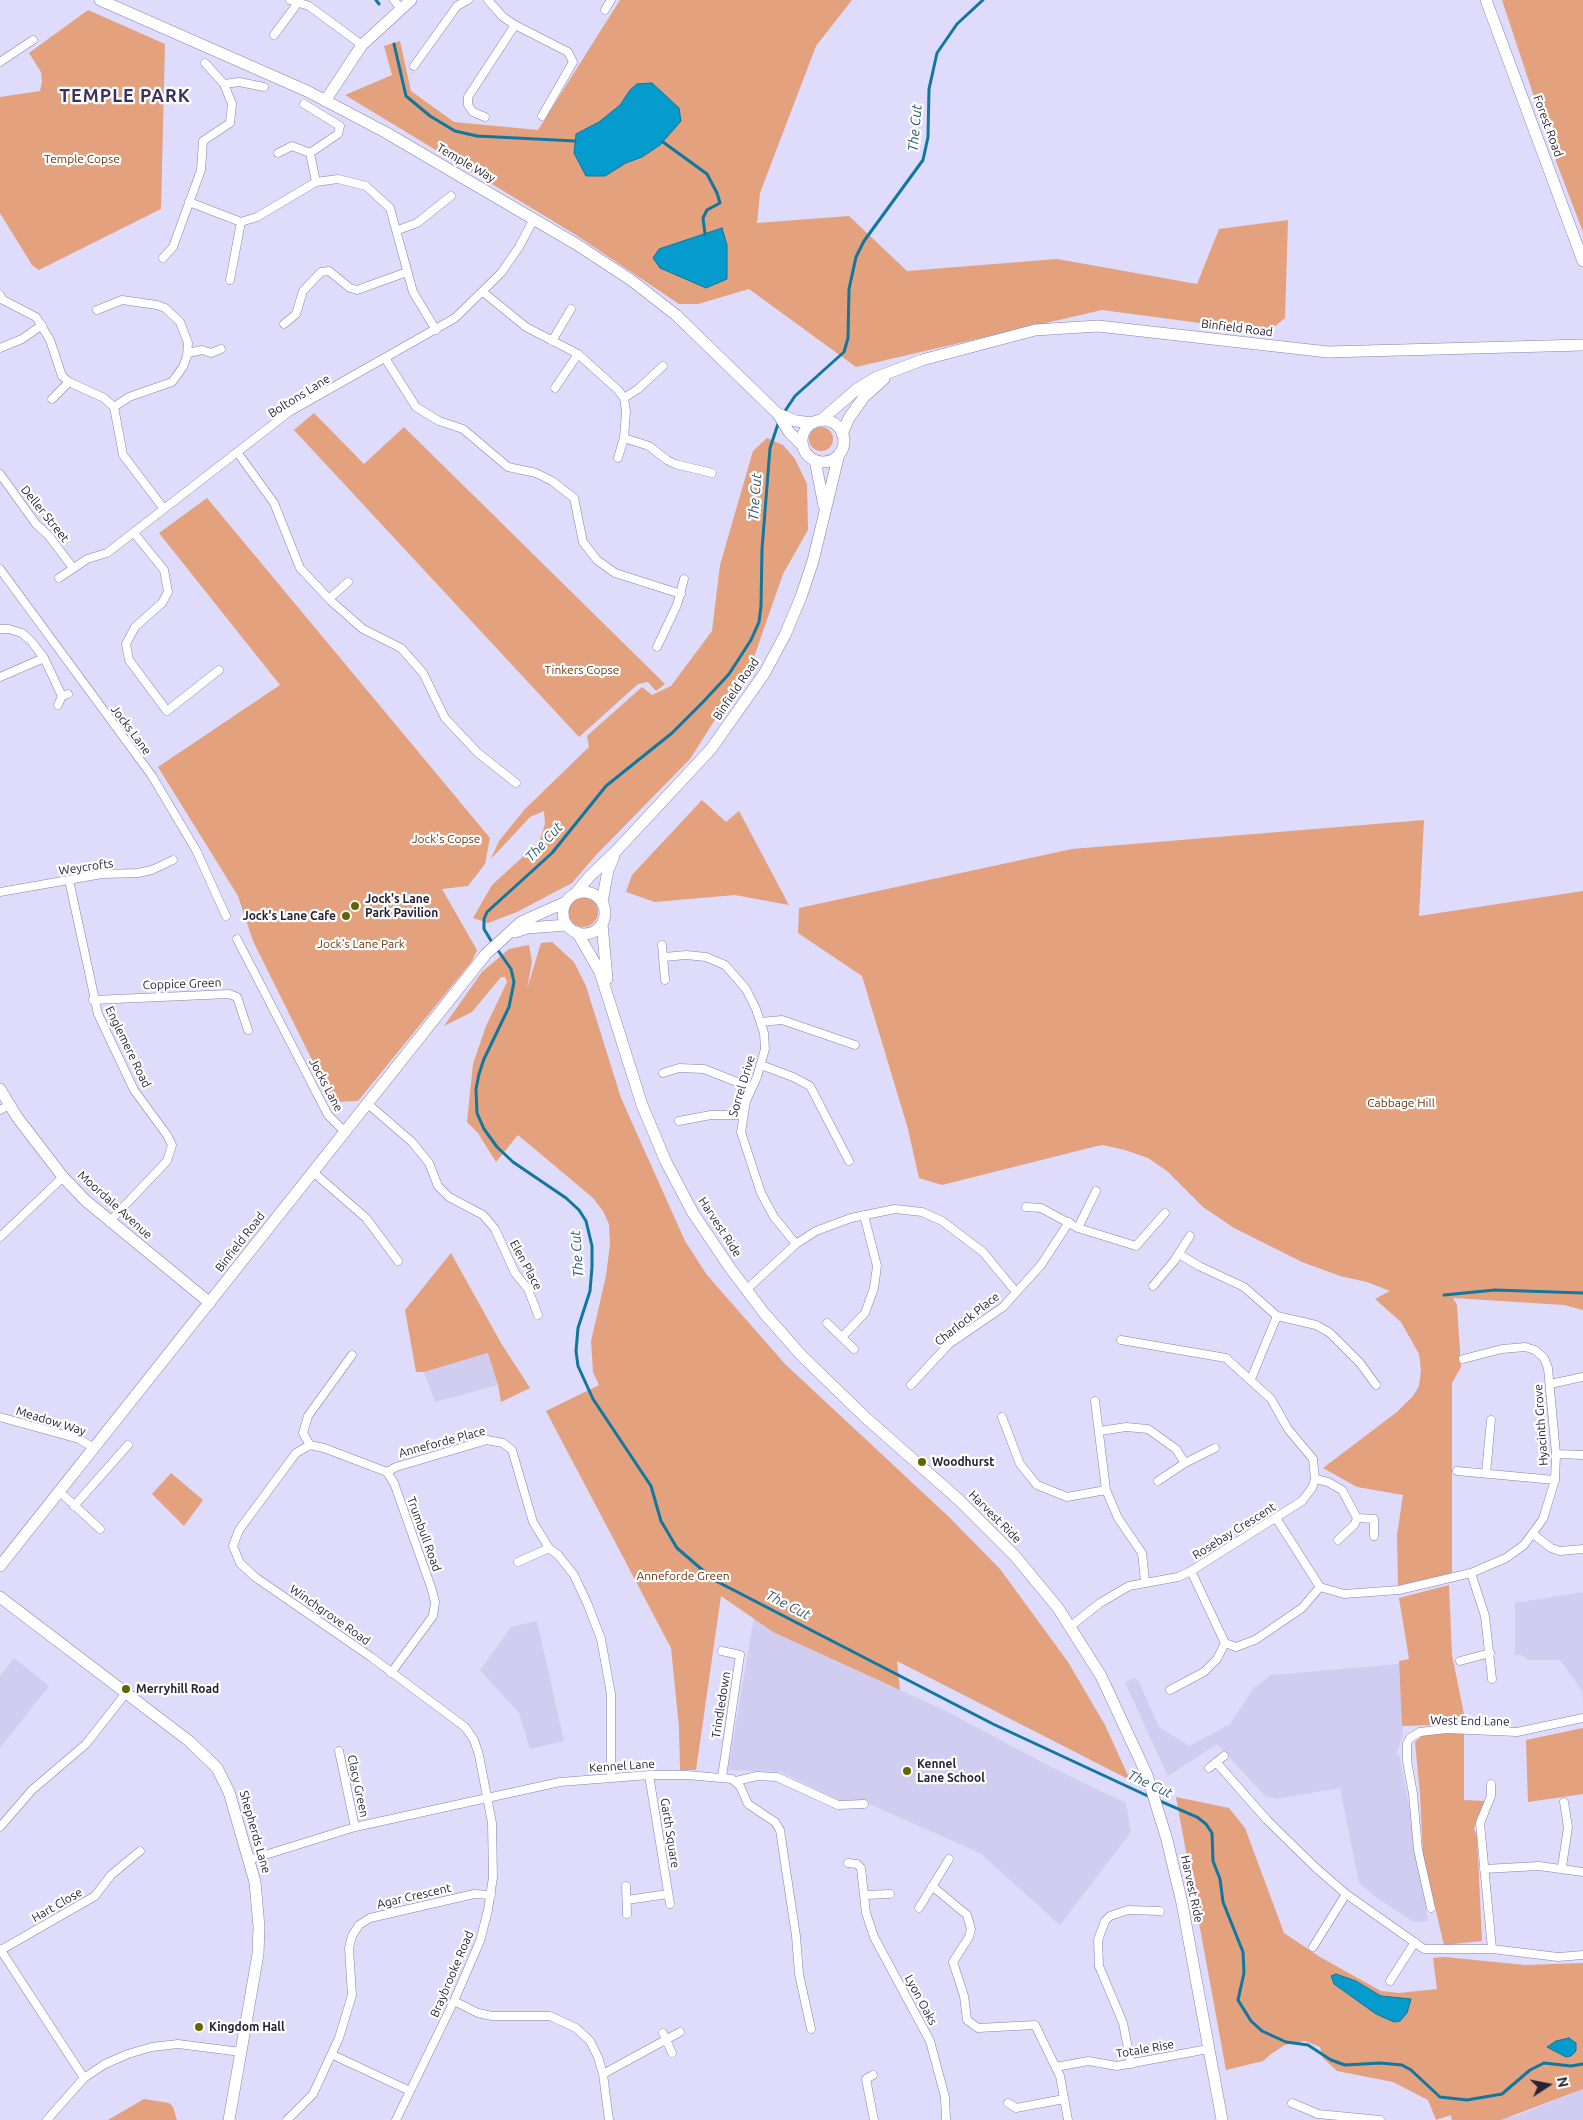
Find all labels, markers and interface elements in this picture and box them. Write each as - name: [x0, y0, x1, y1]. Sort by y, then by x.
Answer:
- district label: TEMPLE PARK: [58, 85, 192, 107]
- street label: Forest Road: [1530, 93, 1566, 159]
- water label: The Cut: [905, 104, 925, 152]
- street label: Temple Way: [434, 140, 498, 186]
- park label: Temple Copse: [44, 152, 120, 166]
- street label: Binfield Road: [1200, 316, 1274, 340]
- street label: Boltons Lane: [265, 371, 333, 421]
- water label: The Cut: [745, 473, 765, 521]
- street label: Deller Street: [18, 483, 72, 545]
- street label: Binfield Road: [710, 655, 762, 723]
- park label: Tinkers Copse: [545, 663, 619, 677]
- street label: Jocks Lane: [108, 702, 154, 758]
- water label: The Cut: [522, 819, 566, 865]
- park label: Jock's Copse: [412, 832, 480, 846]
- street label: Weycrofts: [58, 856, 114, 878]
- place label: Jock's Lane Park Pavilion: [365, 892, 438, 920]
- marker: Jock's Lane Park Pavilion: [349, 900, 361, 912]
- place label: Jock's Lane Cafe: [242, 909, 336, 923]
- marker: Jock's Lane Cafe: [340, 910, 352, 922]
- park label: Jock's Lane Park: [317, 937, 405, 951]
- street label: Coppice Green: [142, 975, 222, 993]
- street label: Englemere Road: [102, 1004, 154, 1090]
- street label: Sorrel Drive: [726, 1054, 758, 1118]
- street label: Jocks Lane: [306, 1056, 346, 1114]
- park label: Cabbage Hill: [1367, 1096, 1435, 1110]
- street label: Moordale Avenue: [75, 1168, 155, 1242]
- street label: Harvest Ride: [695, 1194, 745, 1260]
- street label: Binfield Road: [212, 1209, 268, 1275]
- water label: The Cut: [567, 1230, 587, 1278]
- street label: Elen Place: [507, 1237, 545, 1293]
- street label: Charlock Place: [932, 1289, 1002, 1349]
- street label: Hyacinth Grove: [1531, 1384, 1551, 1466]
- street label: Meadow Way: [14, 1404, 88, 1438]
- street label: Anneforde Place: [397, 1423, 487, 1461]
- place label: Woodhurst: [932, 1455, 994, 1469]
- marker: Woodhurst: [916, 1456, 928, 1468]
- street label: Harvest Ride: [966, 1488, 1024, 1546]
- street label: Trumbull Road: [404, 1495, 444, 1573]
- street label: Rosebay Crescent: [1190, 1500, 1278, 1562]
- park label: Anneforde Green: [636, 1569, 730, 1583]
- street label: Winchgrove Road: [287, 1582, 373, 1648]
- water label: The Cut: [763, 1587, 813, 1623]
- street label: Trindledown: [709, 1671, 733, 1739]
- place label: Merryhill Road: [136, 1682, 219, 1696]
- marker: Merryhill Road: [120, 1683, 132, 1695]
- street label: West End Lane: [1430, 1713, 1510, 1729]
- street label: Clacy Green: [344, 1753, 372, 1819]
- street label: Kennel Lane: [589, 1757, 655, 1775]
- place label: Kennel Lane School: [917, 1757, 985, 1785]
- marker: Kennel Lane School: [901, 1765, 913, 1777]
- water label: The Cut: [1125, 1766, 1175, 1802]
- street label: Shepherds Lane: [236, 1789, 274, 1875]
- street label: Garth Square: [657, 1797, 683, 1869]
- street label: Harvest Ride: [1178, 1854, 1206, 1924]
- street label: Agar Crescent: [376, 1880, 452, 1912]
- street label: Hart Close: [29, 1885, 85, 1925]
- street label: Braybrooke Road: [427, 1929, 477, 2019]
- street label: Lyon Oaks: [902, 1972, 940, 2028]
- place label: Kingdom Hall: [209, 2020, 285, 2034]
- marker: Kingdom Hall: [193, 2021, 205, 2033]
- street label: Totale Rise: [1115, 2037, 1175, 2061]
- north arrow: [1523, 2060, 1573, 2110]
- text: N: [1554, 2075, 1572, 2089]

